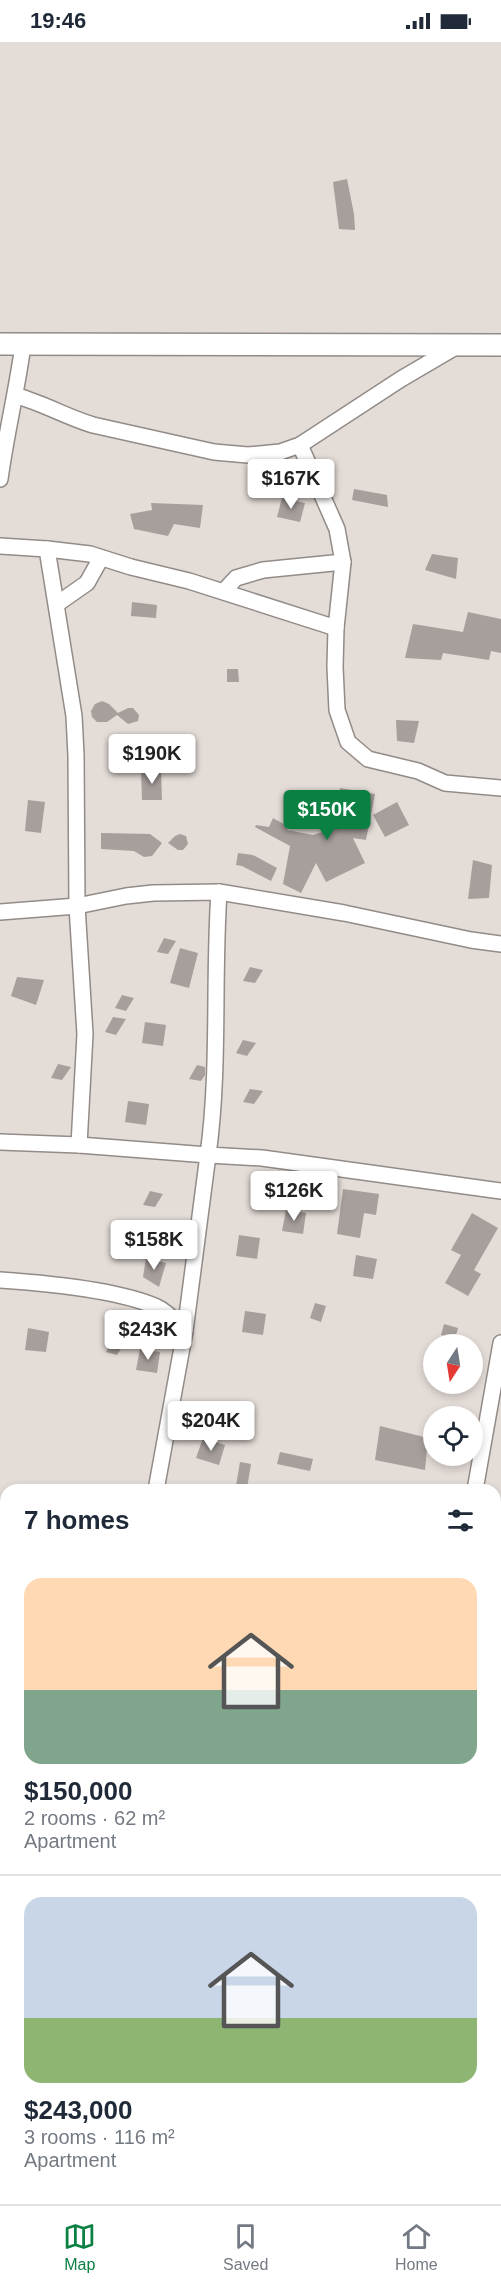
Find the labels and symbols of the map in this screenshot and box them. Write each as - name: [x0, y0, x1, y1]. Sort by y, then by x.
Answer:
- pin: $167K: [249, 459, 333, 510]
- pin: $190K: [110, 734, 194, 785]
- pin: $150K: [285, 790, 369, 841]
- pin: $126K: [252, 1171, 336, 1222]
- pin: $158K: [112, 1220, 196, 1271]
- pin: $243K: [106, 1310, 190, 1361]
- north arrow: [423, 1334, 483, 1394]
- pin: $204K: [169, 1401, 253, 1452]

